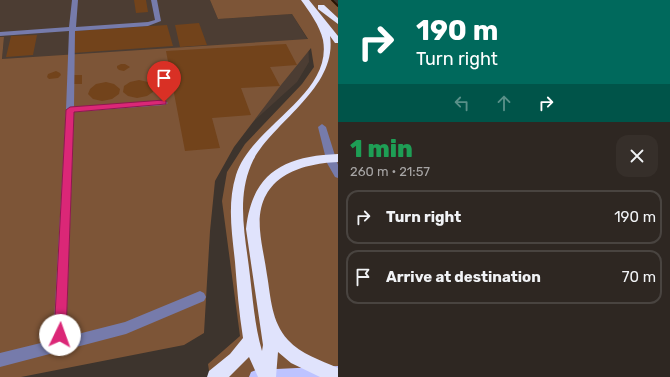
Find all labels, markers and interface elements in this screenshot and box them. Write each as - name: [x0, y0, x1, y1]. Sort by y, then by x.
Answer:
- text: 190 m: [416, 14, 499, 47]
- icon: right: [350, 16, 402, 68]
- text: Turn right: [416, 48, 498, 70]
- pin: [147, 61, 181, 102]
- icon: arrive: [153, 67, 175, 89]
- icon: left: [451, 92, 473, 114]
- icon: ahead: [493, 92, 515, 114]
- icon: right: [535, 92, 557, 114]
- text: 1 min: [350, 135, 413, 163]
- button: close: [616, 135, 658, 177]
- text: 260 m · 21:57: [350, 164, 430, 179]
- icon: right: [352, 206, 374, 228]
- text: Turn right: [386, 208, 461, 226]
- text: 190 m: [614, 208, 656, 226]
- icon: arrive: [352, 266, 374, 288]
- text: Arrive at destination: [386, 268, 541, 286]
- text: 70 m: [622, 268, 656, 286]
- position arrow: [39, 314, 81, 356]

